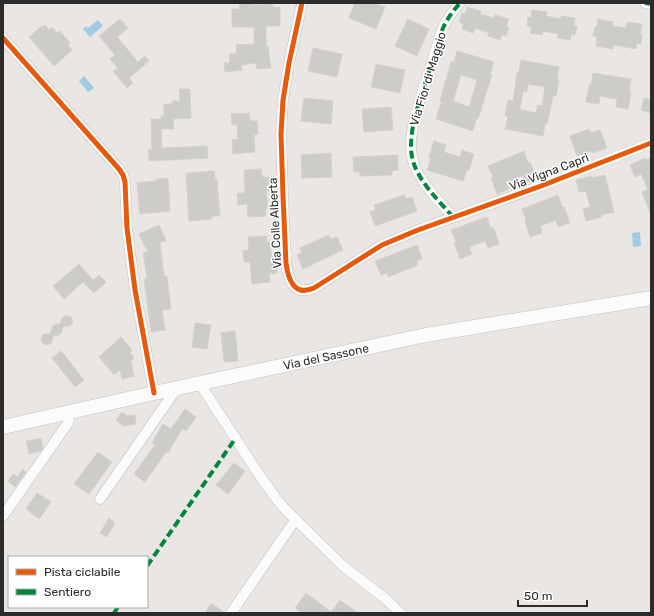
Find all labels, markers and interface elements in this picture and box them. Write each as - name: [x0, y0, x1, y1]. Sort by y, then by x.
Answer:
- street label: Via Fior di Maggio: [407, 30, 449, 128]
- street label: Via Vigna Capri: [507, 150, 591, 194]
- street label: Via Colle Alberta: [266, 177, 284, 269]
- street label: Via del Sassone: [282, 341, 370, 373]
- legend: [8, 556, 148, 608]
- text: Pista ciclabile: [44, 565, 121, 579]
- scale bar: [518, 582, 587, 608]
- text: Sentiero: [44, 585, 91, 599]
- text: 50 m: [524, 589, 552, 603]

